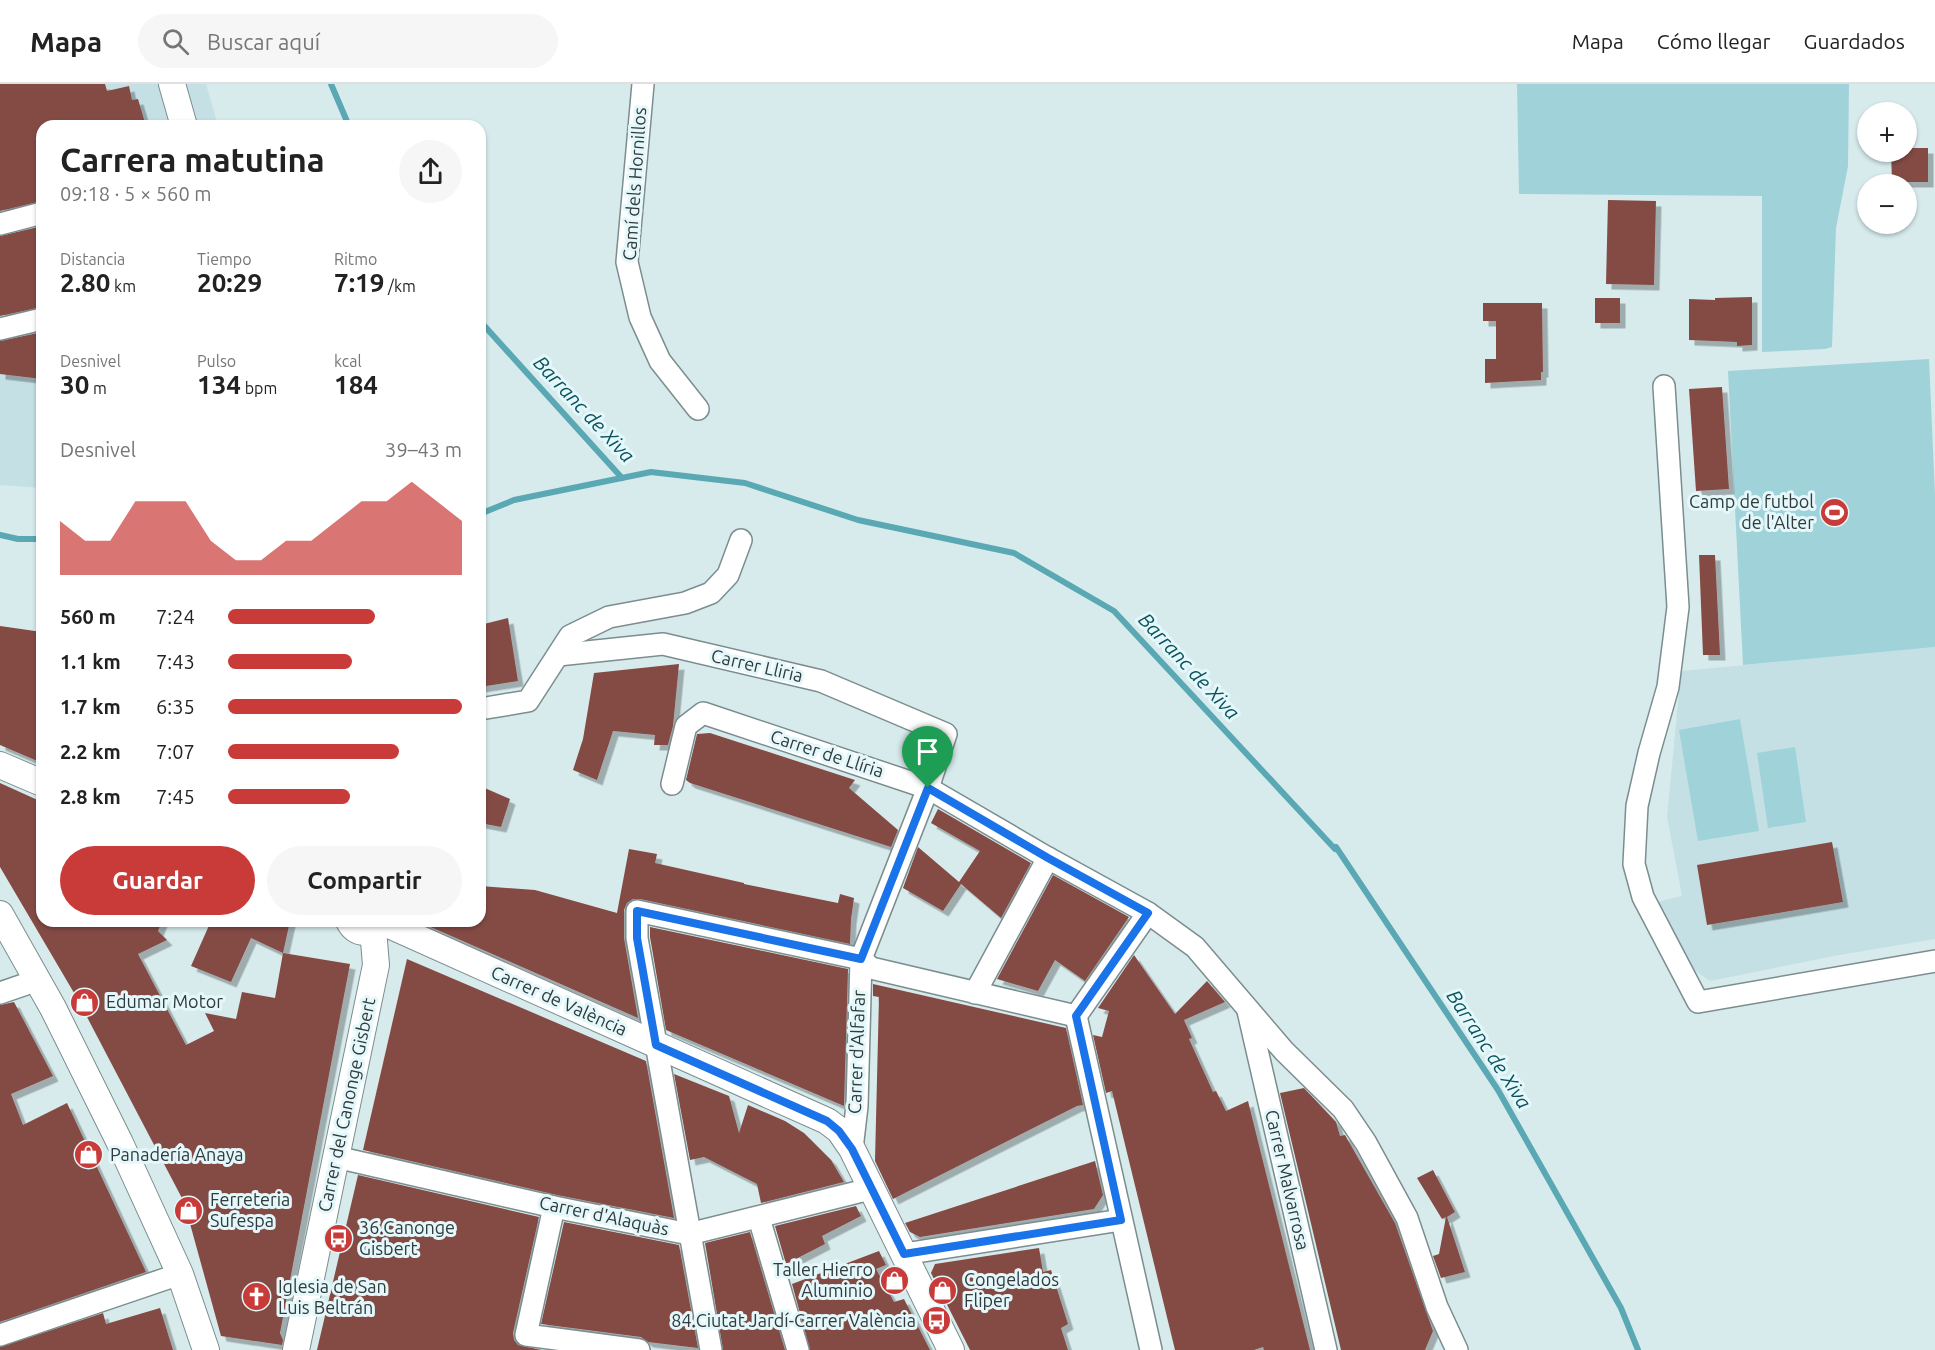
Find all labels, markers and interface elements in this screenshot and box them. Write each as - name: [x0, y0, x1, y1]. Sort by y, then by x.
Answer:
- search box: [138, 14, 558, 68]
- icon: search: [159, 25, 192, 58]
- text: Mapa: [30, 26, 102, 57]
- text: Buscar aquí: [207, 29, 320, 54]
- text: Mapa: [1572, 29, 1624, 53]
- text: Cómo llegar: [1657, 29, 1771, 53]
- text: Guardados: [1804, 29, 1905, 53]
- map controls: [1857, 102, 1917, 234]
- button: +: [1857, 102, 1917, 162]
- street label: Camí dels Hornillos: [619, 106, 649, 261]
- button: share: [399, 140, 462, 203]
- text: Carrera matutina: [60, 141, 325, 178]
- button: −: [1857, 174, 1917, 234]
- text: 09:18 · 5 × 560 m: [60, 182, 212, 205]
- text: Distancia: [60, 250, 125, 268]
- text: Tiempo: [197, 250, 252, 268]
- text: Ritmo: [334, 250, 377, 268]
- text: 2.80: [60, 268, 110, 297]
- text: 20:29: [197, 268, 262, 297]
- text: 7:19: [334, 268, 384, 297]
- text: km: [110, 277, 136, 295]
- text: /km: [384, 277, 416, 295]
- water label: Barranc de Xiva: [529, 351, 640, 467]
- text: Desnivel: [60, 352, 121, 370]
- text: Pulso: [197, 352, 236, 370]
- text: kcal: [334, 352, 362, 370]
- text: 30: [60, 370, 89, 399]
- text: 134: [197, 370, 241, 399]
- text: 184: [334, 370, 378, 399]
- text: m: [89, 379, 107, 397]
- text: bpm: [241, 379, 277, 397]
- text: Desnivel: [60, 438, 136, 461]
- text: 39–43 m: [385, 438, 462, 461]
- place label: Camp de futbol de l'Alter: [1689, 491, 1814, 532]
- sports icon: Camp de futbol de l'Alter: [1819, 496, 1851, 528]
- text: 560 m: [60, 605, 116, 628]
- text: 7:24: [156, 605, 195, 628]
- water label: Barranc de Xiva: [1134, 608, 1245, 724]
- street label: Carrer Lliria: [709, 645, 805, 685]
- text: 1.1 km: [60, 650, 121, 673]
- text: 7:43: [156, 650, 195, 673]
- text: 1.7 km: [60, 695, 121, 718]
- text: 6:35: [156, 695, 195, 718]
- street label: Carrer de Llíria: [768, 725, 887, 781]
- pin: [902, 726, 953, 788]
- icon: arrive: [911, 735, 944, 768]
- text: 2.2 km: [60, 740, 121, 763]
- text: 7:07: [156, 740, 195, 763]
- text: 2.8 km: [60, 785, 121, 808]
- text: 7:45: [156, 785, 195, 808]
- button: Guardar: [60, 846, 255, 915]
- button: Compartir: [267, 846, 462, 915]
- street label: Carrer de València: [488, 961, 630, 1039]
- water label: Barranc de Xiva: [1442, 985, 1536, 1113]
- shop icon: Edumar Motor: [69, 986, 101, 1018]
- street label: Carrer d'Alfafar: [844, 990, 868, 1114]
- place label: Edumar Motor: [106, 991, 223, 1011]
- street label: Carrer del Canonge Gisbert: [314, 996, 379, 1214]
- street label: Carrer Malvarrosa: [1262, 1108, 1314, 1252]
- shop icon: Panadería Anaya: [73, 1139, 105, 1171]
- place label: Panadería Anaya: [110, 1144, 244, 1164]
- place label: Ferreteria Sufespa: [210, 1189, 290, 1230]
- street label: Carrer d'Alaquàs: [538, 1192, 671, 1239]
- shop icon: Ferreteria Sufespa: [173, 1194, 205, 1226]
- place label: 36.Canonge Gisbert: [359, 1217, 455, 1258]
- bus stop icon: 36.Canonge Gisbert: [322, 1222, 354, 1254]
- place label: Taller Hierro Aluminio: [773, 1259, 873, 1300]
- shop icon: Taller Hierro Aluminio: [878, 1264, 910, 1296]
- place label: Congelados Fliper: [964, 1269, 1059, 1310]
- shop icon: Congelados Fliper: [927, 1274, 959, 1306]
- place label: Iglesia de San Luis Beltrán: [278, 1276, 387, 1317]
- church icon: Iglesia de San Luis Beltrán: [241, 1281, 273, 1313]
- bus stop icon: 84.Ciutat Jardí-Carrer València: [921, 1305, 953, 1337]
- place label: 84.Ciutat Jardí-Carrer València: [671, 1310, 916, 1330]

